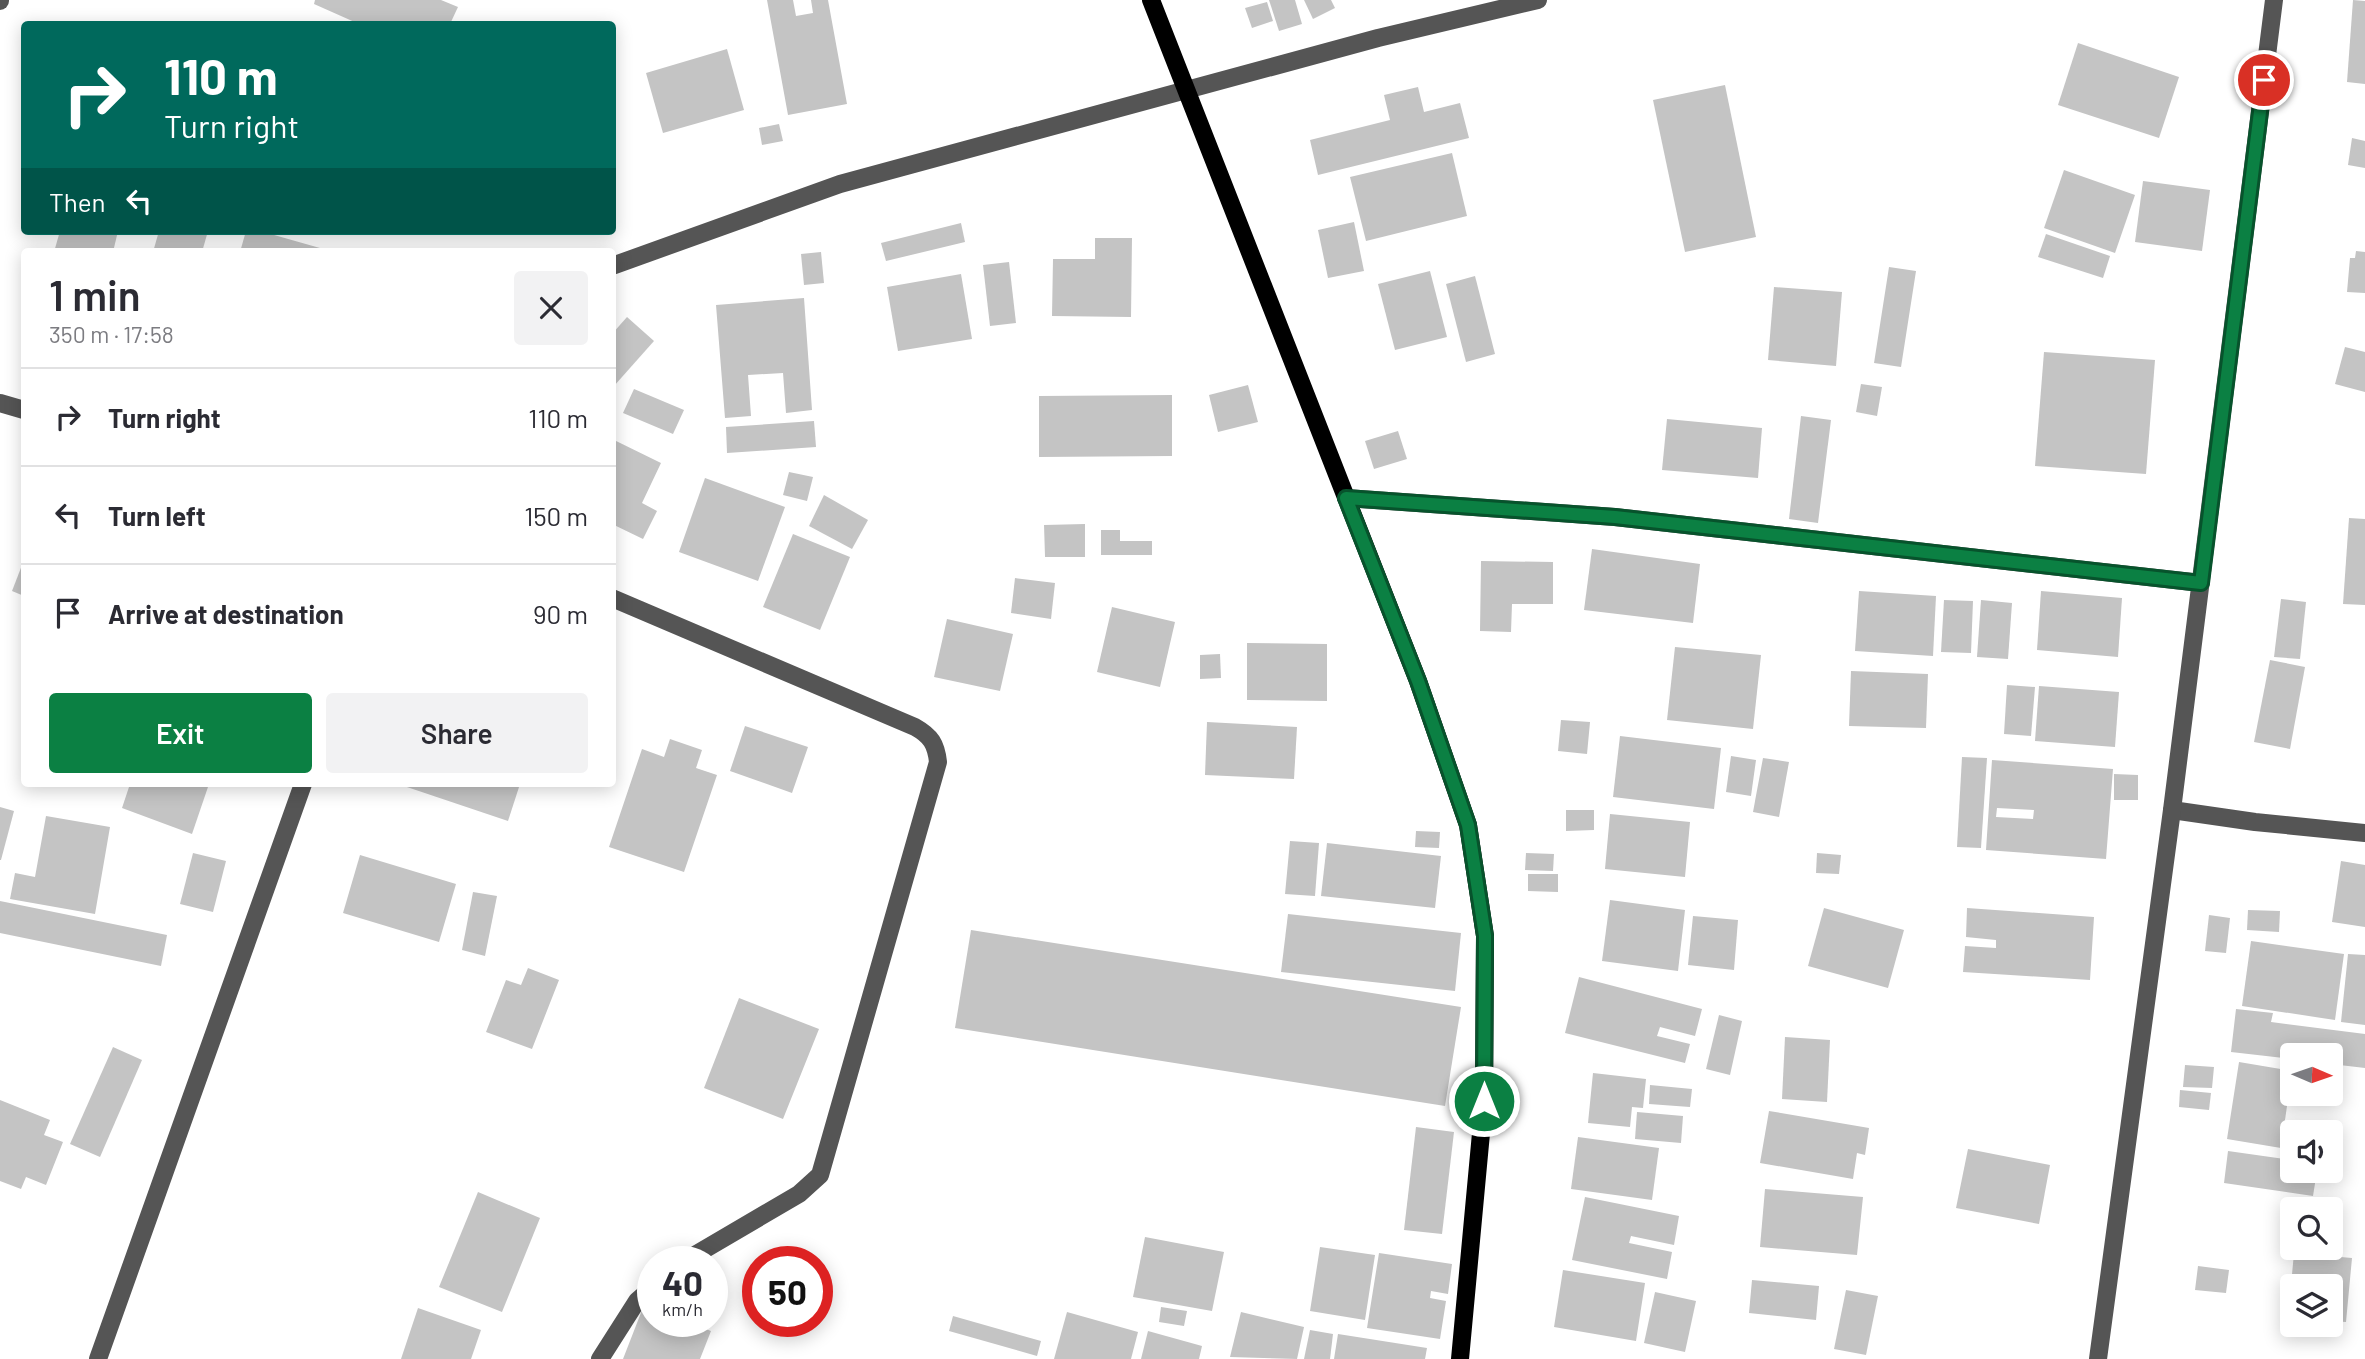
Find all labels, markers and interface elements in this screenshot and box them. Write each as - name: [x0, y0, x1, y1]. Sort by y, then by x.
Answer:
- text: 110 m: [164, 46, 278, 105]
- icon: right: [49, 49, 140, 140]
- pin: [2234, 50, 2294, 110]
- icon: arrive: [2245, 61, 2283, 99]
- text: Turn right: [164, 106, 299, 144]
- icon: left: [120, 182, 158, 220]
- text: Then: [49, 186, 106, 217]
- text: 1 min: [49, 269, 141, 319]
- button: close: [514, 271, 588, 345]
- text: 350 m · 17:58: [49, 320, 174, 348]
- icon: right: [49, 398, 87, 436]
- text: Turn right: [108, 402, 221, 433]
- text: 110 m: [528, 402, 588, 433]
- icon: left: [49, 496, 87, 534]
- text: Turn left: [108, 500, 206, 531]
- text: 150 m: [524, 500, 588, 531]
- icon: arrive: [49, 594, 87, 632]
- text: Arrive at destination: [108, 598, 344, 629]
- text: 90 m: [533, 598, 588, 629]
- button: Exit: [49, 693, 312, 773]
- button: Share: [326, 693, 588, 773]
- north arrow: [2280, 1043, 2343, 1106]
- map controls: [2280, 1043, 2343, 1337]
- position arrow: [1447, 1064, 1521, 1138]
- button: sound: [2280, 1120, 2343, 1183]
- button: search: [2280, 1197, 2343, 1260]
- speed limit sign: 50: [742, 1246, 833, 1337]
- text: 40: [662, 1261, 703, 1303]
- button: layers: [2280, 1274, 2343, 1337]
- text: km/h: [662, 1298, 703, 1320]

